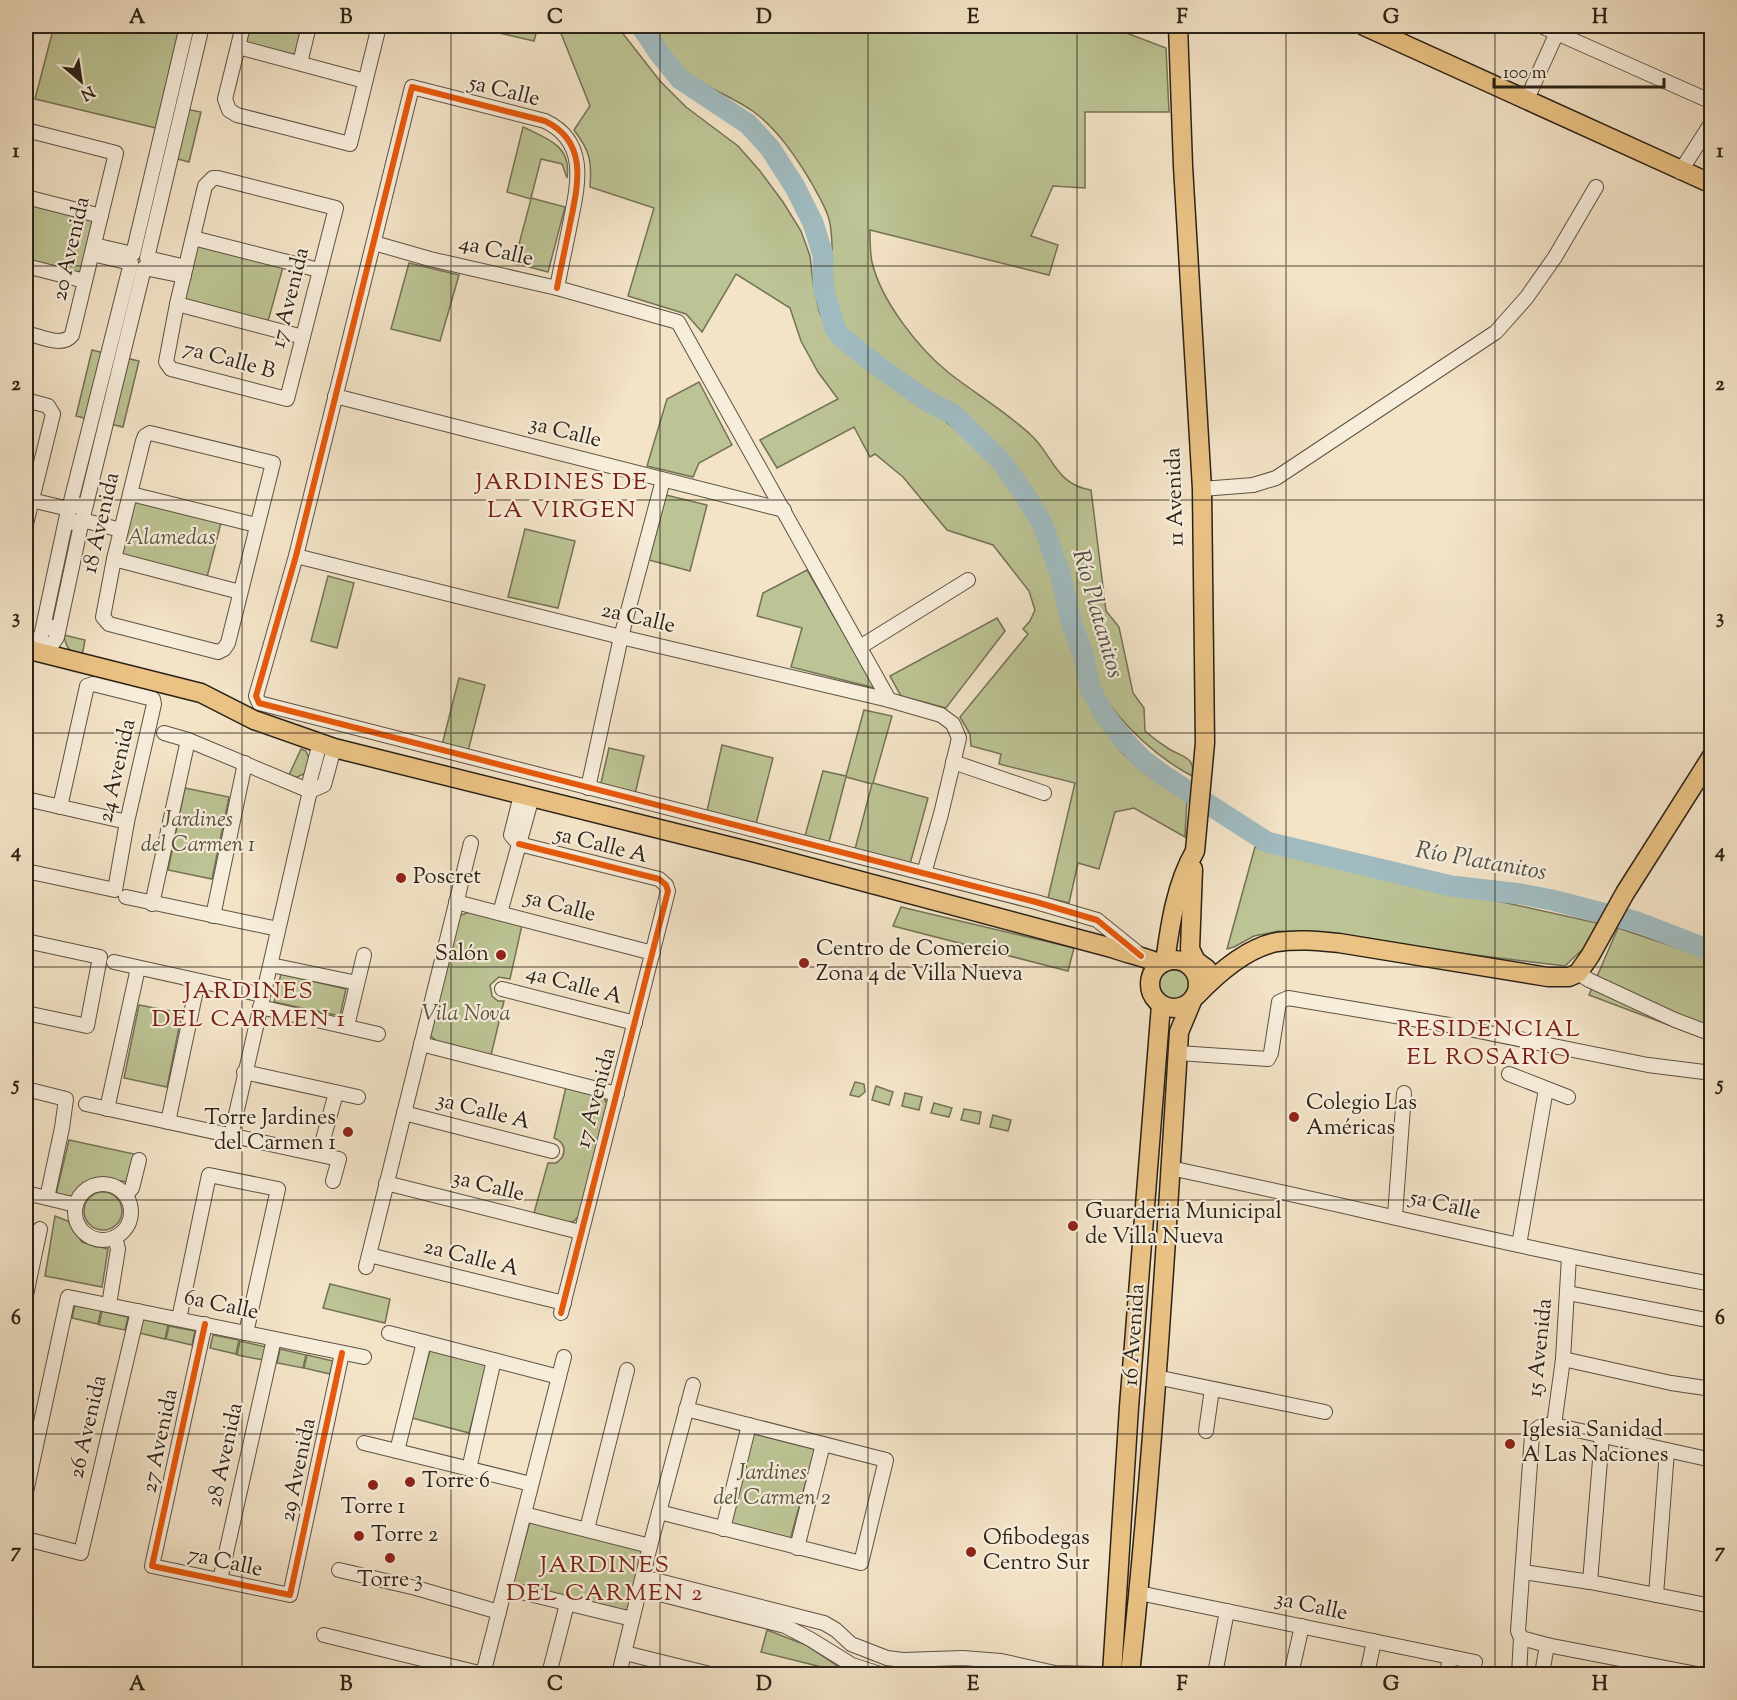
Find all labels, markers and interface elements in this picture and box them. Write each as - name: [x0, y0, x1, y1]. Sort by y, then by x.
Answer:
- text: A: [129, 4, 146, 33]
- text: B: [340, 4, 353, 33]
- text: C: [547, 4, 563, 33]
- text: D: [756, 4, 772, 33]
- text: E: [967, 4, 980, 33]
- text: F: [1176, 4, 1188, 33]
- text: G: [1383, 4, 1400, 33]
- text: H: [1592, 4, 1608, 33]
- north arrow: [51, 51, 111, 111]
- scale bar: [1494, 51, 1664, 89]
- text: 100 m: [1503, 61, 1547, 87]
- street label: 5a Calle: [463, 67, 543, 116]
- text: N: [76, 79, 98, 105]
- text: 1: [13, 138, 20, 167]
- text: 1: [1717, 138, 1724, 167]
- street label: 20 Avenida: [44, 194, 100, 304]
- street label: 4a Calle: [455, 228, 537, 276]
- street label: 17 Avenida: [263, 244, 319, 352]
- street label: 7a Calle B: [179, 333, 279, 389]
- text: 2: [11, 371, 21, 400]
- text: 2: [1715, 371, 1725, 400]
- street label: 3a Calle: [525, 409, 605, 457]
- street label: 11 Avenida: [1158, 447, 1194, 547]
- district label: JARDINES DE LA VIRGEN: [473, 466, 649, 528]
- street label: 18 Avenida: [75, 469, 129, 577]
- park label: Alamedas: [127, 523, 216, 555]
- water label: Río Platanitos: [1062, 546, 1132, 682]
- street label: 2a Calle: [598, 595, 678, 643]
- text: 3: [12, 604, 20, 633]
- text: 3: [1716, 604, 1724, 633]
- street label: 24 Avenida: [91, 716, 145, 826]
- park label: Jardines del Carmen 1: [141, 805, 255, 862]
- street label: 5a Calle A: [549, 819, 651, 873]
- water label: Río Platanitos: [1413, 834, 1549, 890]
- text: 4: [10, 838, 21, 867]
- text: 4: [1714, 838, 1725, 867]
- place label: Poscret: [413, 862, 481, 894]
- marker: Poscret: [394, 871, 408, 885]
- street label: 5a Calle: [519, 882, 599, 932]
- place label: Centro de Comercio Zona 4 de Villa Nueva: [816, 934, 1023, 991]
- place label: Salón: [435, 939, 489, 971]
- marker: Salón: [494, 948, 508, 962]
- marker: Centro de Comercio Zona 4 de Villa Nueva: [797, 956, 811, 970]
- street label: 4a Calle A: [522, 958, 626, 1014]
- district label: JARDINES DEL CARMEN 1: [151, 975, 347, 1037]
- park label: Vila Nova: [421, 999, 511, 1031]
- district label: RESIDENCIAL EL ROSARIO: [1397, 1013, 1581, 1075]
- street label: 17 Avenida: [568, 1044, 626, 1152]
- text: 5: [11, 1071, 20, 1100]
- text: 5: [1715, 1071, 1724, 1100]
- street label: 3a Calle A: [432, 1085, 534, 1139]
- place label: Colegio Las Américas: [1306, 1088, 1417, 1145]
- place label: Torre Jardines del Carmen 1: [204, 1103, 337, 1160]
- marker: Colegio Las Américas: [1287, 1110, 1301, 1124]
- marker: Torre Jardines del Carmen 1: [341, 1125, 355, 1139]
- street label: 3a Calle: [448, 1163, 528, 1211]
- street label: 5a Calle: [1404, 1182, 1484, 1230]
- place label: Guarderia Municipal de Villa Nueva: [1085, 1197, 1282, 1254]
- marker: Guarderia Municipal de Villa Nueva: [1066, 1219, 1080, 1233]
- street label: 2a Calle A: [420, 1232, 522, 1286]
- street label: 6a Calle: [181, 1282, 261, 1330]
- street label: 16 Avenida: [1115, 1283, 1155, 1387]
- street label: 15 Avenida: [1520, 1297, 1562, 1399]
- text: 6: [11, 1305, 21, 1334]
- text: 6: [1715, 1305, 1725, 1334]
- street label: 26 Avenida: [62, 1372, 116, 1482]
- street label: 27 Avenida: [134, 1386, 188, 1496]
- street label: 28 Avenida: [199, 1400, 253, 1510]
- street label: 29 Avenida: [272, 1415, 326, 1525]
- place label: Iglesia Sanidad A Las Naciones: [1522, 1415, 1668, 1472]
- marker: Iglesia Sanidad A Las Naciones: [1503, 1437, 1517, 1451]
- park label: Jardines del Carmen 2: [714, 1458, 831, 1515]
- place label: Torre 6: [422, 1466, 490, 1498]
- marker: Torre 6: [403, 1475, 417, 1489]
- marker: Torre 1: [366, 1478, 380, 1492]
- place label: Torre 1: [341, 1492, 406, 1524]
- place label: Torre 2: [371, 1520, 438, 1552]
- place label: Ofibodegas Centro Sur: [983, 1523, 1090, 1580]
- marker: Torre 2: [352, 1529, 366, 1543]
- text: 7: [11, 1538, 22, 1567]
- text: 7: [1715, 1538, 1726, 1567]
- street label: 7a Calle: [185, 1539, 265, 1587]
- marker: Ofibodegas Centro Sur: [964, 1545, 978, 1559]
- district label: JARDINES DEL CARMEN 2: [506, 1549, 704, 1611]
- marker: Torre 3: [383, 1551, 397, 1565]
- place label: Torre 3: [357, 1565, 423, 1597]
- street label: 3a Calle: [1272, 1584, 1350, 1630]
- text: A: [129, 1671, 146, 1700]
- text: B: [340, 1671, 353, 1700]
- text: C: [547, 1671, 563, 1700]
- text: D: [756, 1671, 772, 1700]
- text: E: [967, 1671, 980, 1700]
- text: F: [1176, 1671, 1188, 1700]
- text: G: [1383, 1671, 1400, 1700]
- text: H: [1592, 1671, 1608, 1700]

